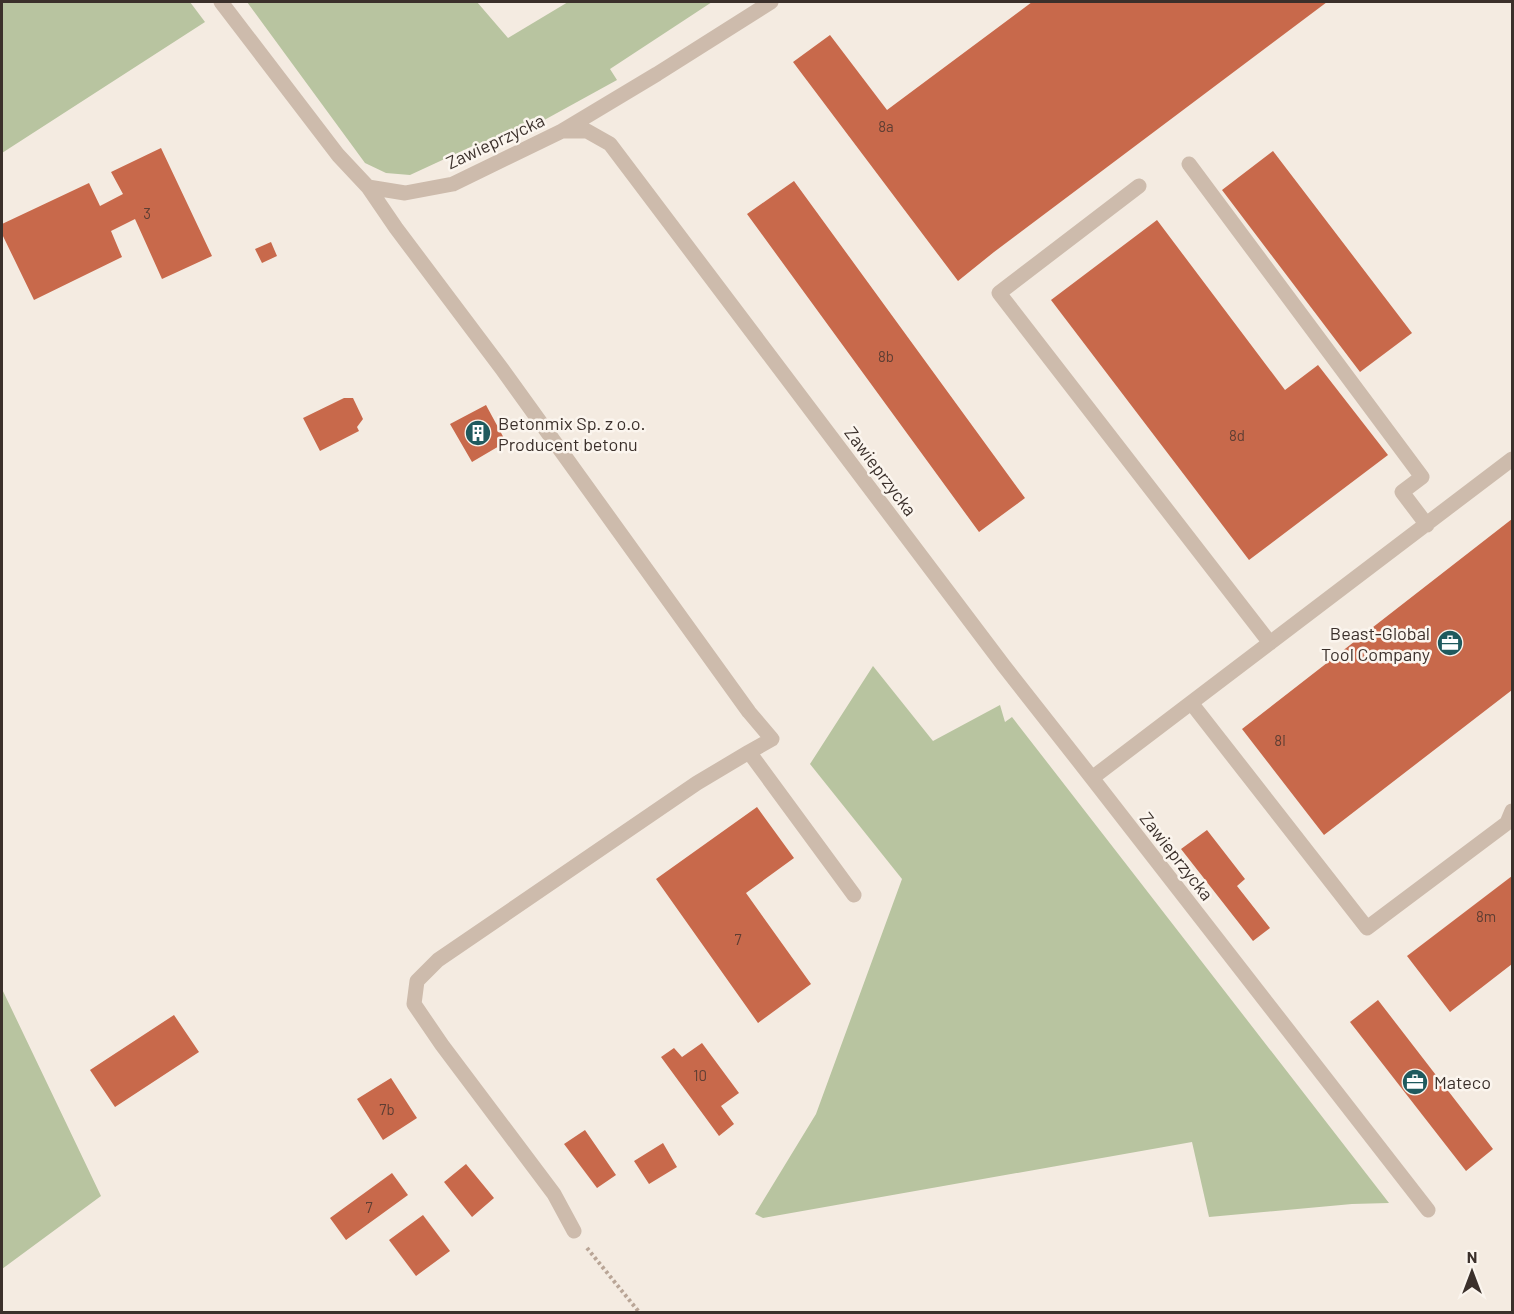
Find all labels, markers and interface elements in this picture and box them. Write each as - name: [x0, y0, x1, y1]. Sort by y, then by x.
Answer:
- street label: Zawieprzycka: [442, 109, 548, 173]
- house number: 8a: [878, 117, 894, 135]
- house number: 3: [143, 204, 151, 222]
- house number: 8b: [878, 347, 894, 365]
- place label: Betonmix Sp. z o.o. Producent betonu: [498, 412, 645, 455]
- building icon: Betonmix Sp. z o.o. Producent betonu: [463, 418, 493, 448]
- street label: Zawieprzycka: [840, 422, 922, 520]
- house number: 8d: [1229, 426, 1245, 444]
- place label: Beast-Global Tool Company: [1321, 622, 1430, 665]
- office icon: Beast-Global Tool Company: [1435, 628, 1465, 658]
- house number: 8l: [1274, 731, 1286, 749]
- street label: Zawieprzycka: [1136, 807, 1218, 905]
- house number: 8m: [1476, 907, 1496, 925]
- house number: 7: [734, 930, 742, 948]
- house number: 10: [693, 1066, 707, 1084]
- office icon: Mateco: [1400, 1067, 1430, 1097]
- place label: Mateco: [1434, 1071, 1491, 1093]
- house number: 7b: [379, 1100, 395, 1118]
- house number: 7: [365, 1198, 373, 1216]
- north arrow: [1442, 1242, 1502, 1302]
- text: N: [1467, 1247, 1477, 1266]

